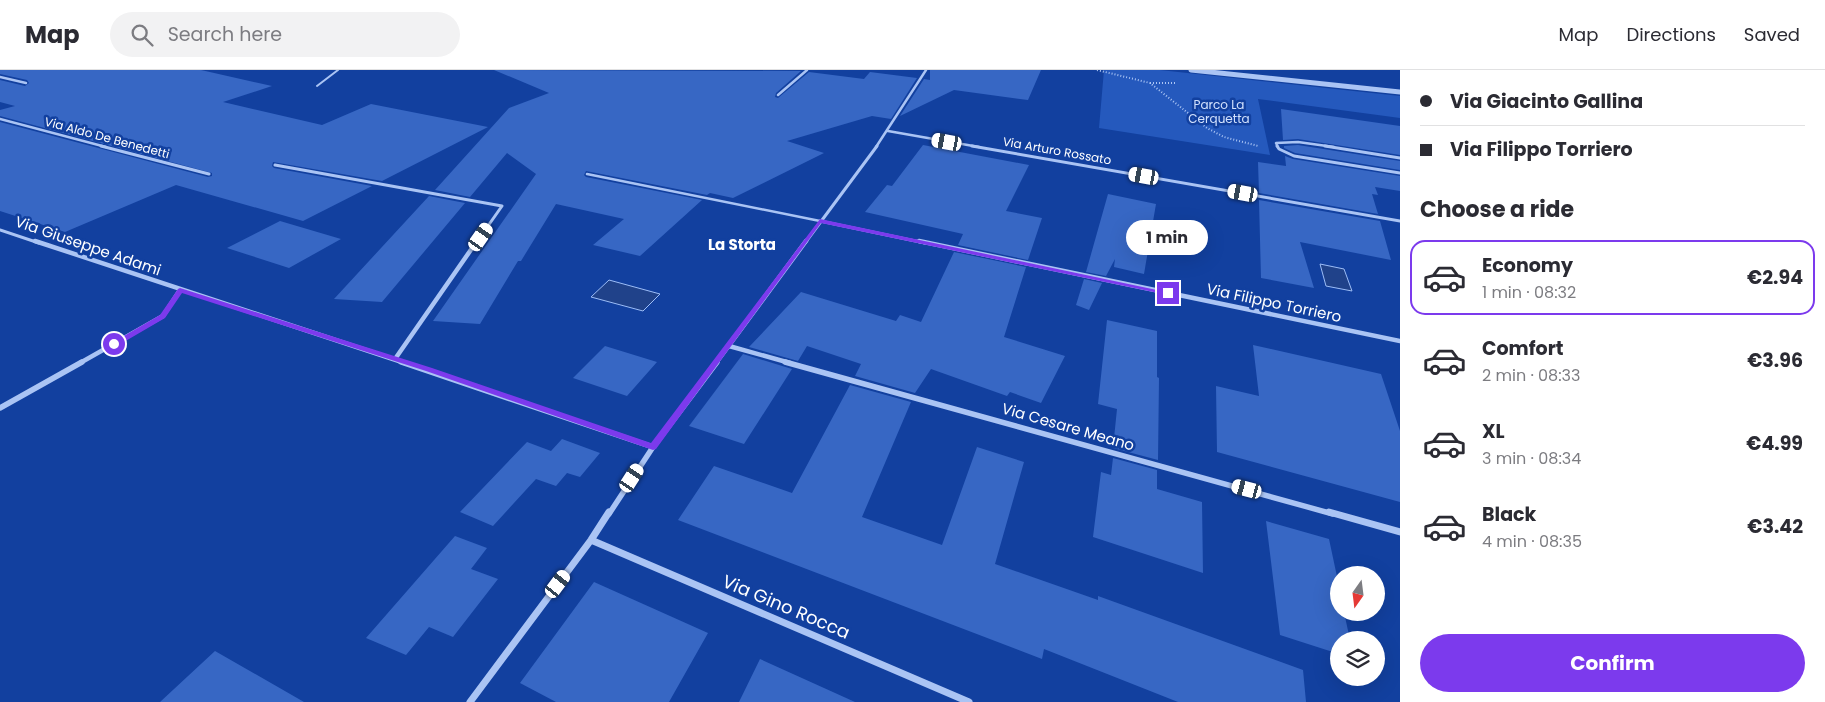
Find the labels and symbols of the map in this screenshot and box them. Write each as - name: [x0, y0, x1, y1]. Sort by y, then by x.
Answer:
- park label: Parco La Cerquetta: [1188, 96, 1250, 127]
- street label: Via Aldo De Benedetti: [43, 113, 172, 162]
- car: [930, 132, 963, 152]
- street label: Via Arturo Rossato: [1001, 133, 1113, 168]
- car: [1127, 166, 1160, 186]
- car: [1226, 183, 1259, 203]
- street label: Via Giuseppe Adami: [12, 211, 164, 280]
- car: [466, 220, 495, 254]
- callout: 1 min: [1127, 220, 1209, 256]
- district label: La Storta: [708, 234, 776, 255]
- street label: Via Filippo Torriero: [1205, 278, 1344, 327]
- route end: [1157, 282, 1179, 304]
- route start: [103, 333, 125, 355]
- street label: Via Cesare Meano: [999, 398, 1137, 456]
- car: [617, 461, 646, 495]
- car: [1230, 478, 1263, 500]
- north arrow: [1330, 566, 1385, 621]
- car: [542, 568, 573, 600]
- street label: Via Gino Rocca: [719, 568, 854, 645]

